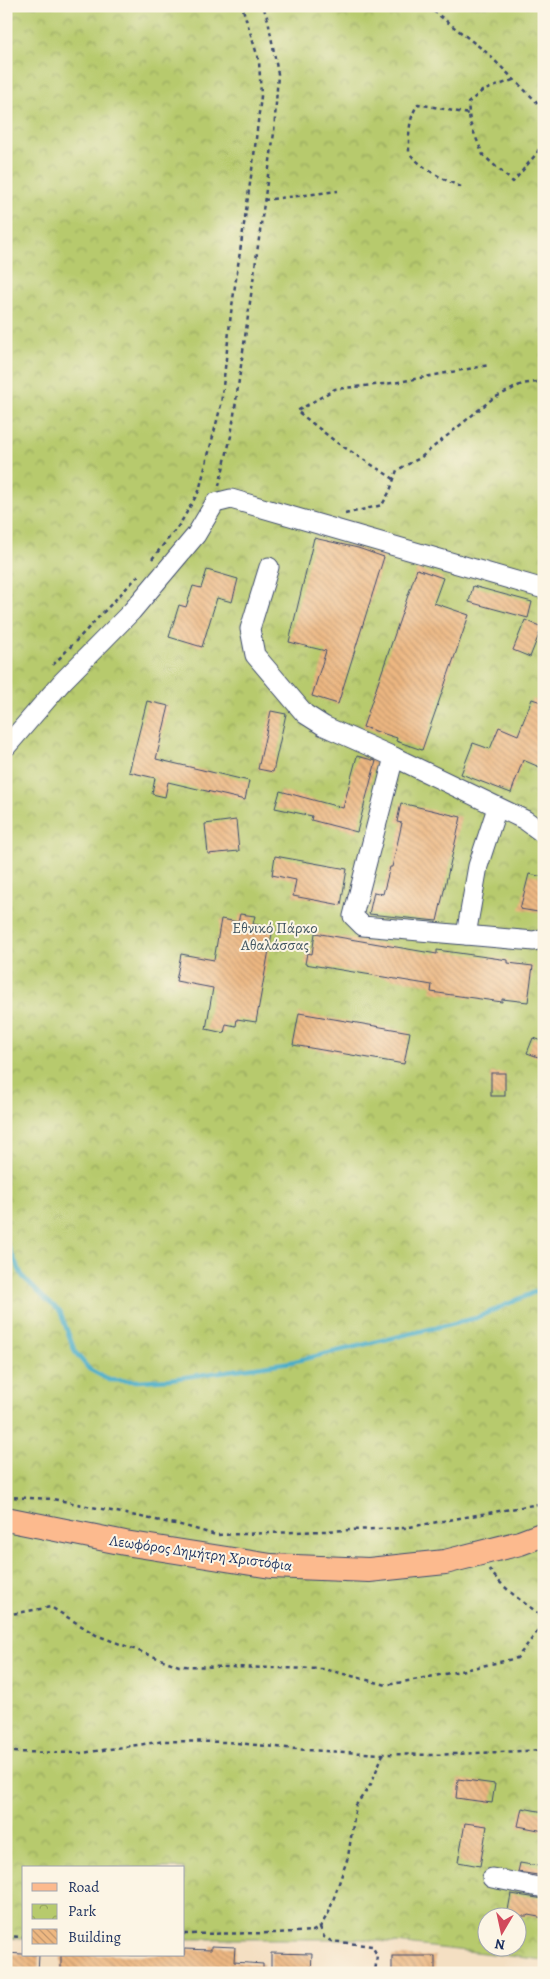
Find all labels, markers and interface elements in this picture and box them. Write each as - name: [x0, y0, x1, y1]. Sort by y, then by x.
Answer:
- park label: Εθνικό Πάρκο Αθαλάσσας: [232, 918, 318, 955]
- street label: Λεωφόρος Δημήτρη Χριστόφια: [107, 1530, 294, 1576]
- legend: [22, 1866, 185, 1956]
- text: Road: [68, 1877, 100, 1897]
- text: Park: [68, 1901, 97, 1921]
- north arrow: [478, 1906, 528, 1956]
- text: Building: [68, 1927, 121, 1947]
- text: N: [494, 1934, 507, 1955]

